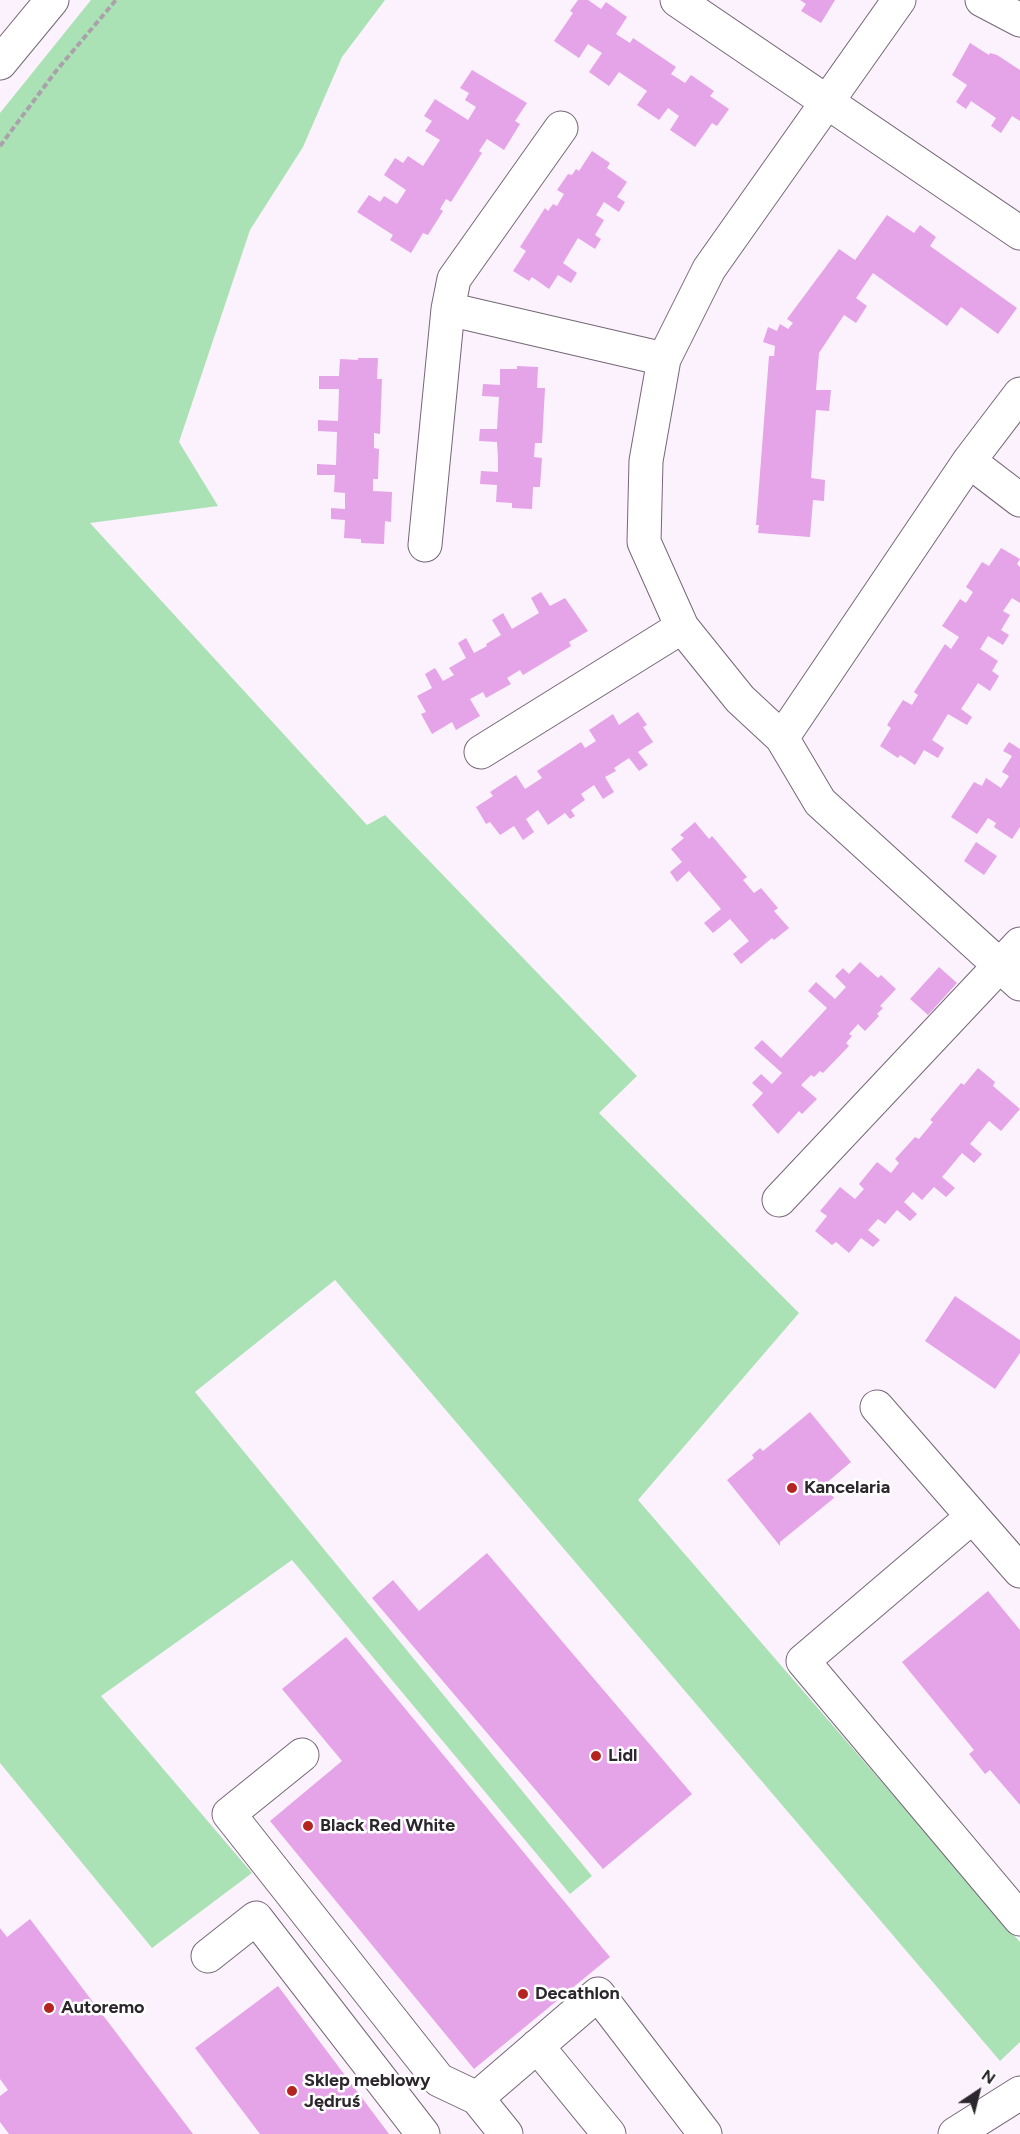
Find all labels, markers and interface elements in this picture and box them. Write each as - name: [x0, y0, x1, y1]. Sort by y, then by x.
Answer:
- place label: Kancelaria: [804, 1477, 890, 1499]
- marker: Kancelaria: [785, 1481, 799, 1495]
- place label: Lidl: [608, 1745, 638, 1767]
- marker: Lidl: [589, 1749, 603, 1763]
- place label: Black Red White: [320, 1815, 455, 1837]
- marker: Black Red White: [301, 1819, 315, 1833]
- place label: Decathlon: [535, 1983, 620, 2005]
- marker: Decathlon: [516, 1987, 530, 2001]
- place label: Autoremo: [61, 1997, 145, 2019]
- marker: Autoremo: [42, 2001, 56, 2015]
- north arrow: [948, 2062, 1008, 2122]
- text: N: [978, 2066, 999, 2088]
- place label: Sklep meblowy Jędruś: [304, 2070, 430, 2112]
- marker: Sklep meblowy Jędruś: [285, 2084, 299, 2098]

